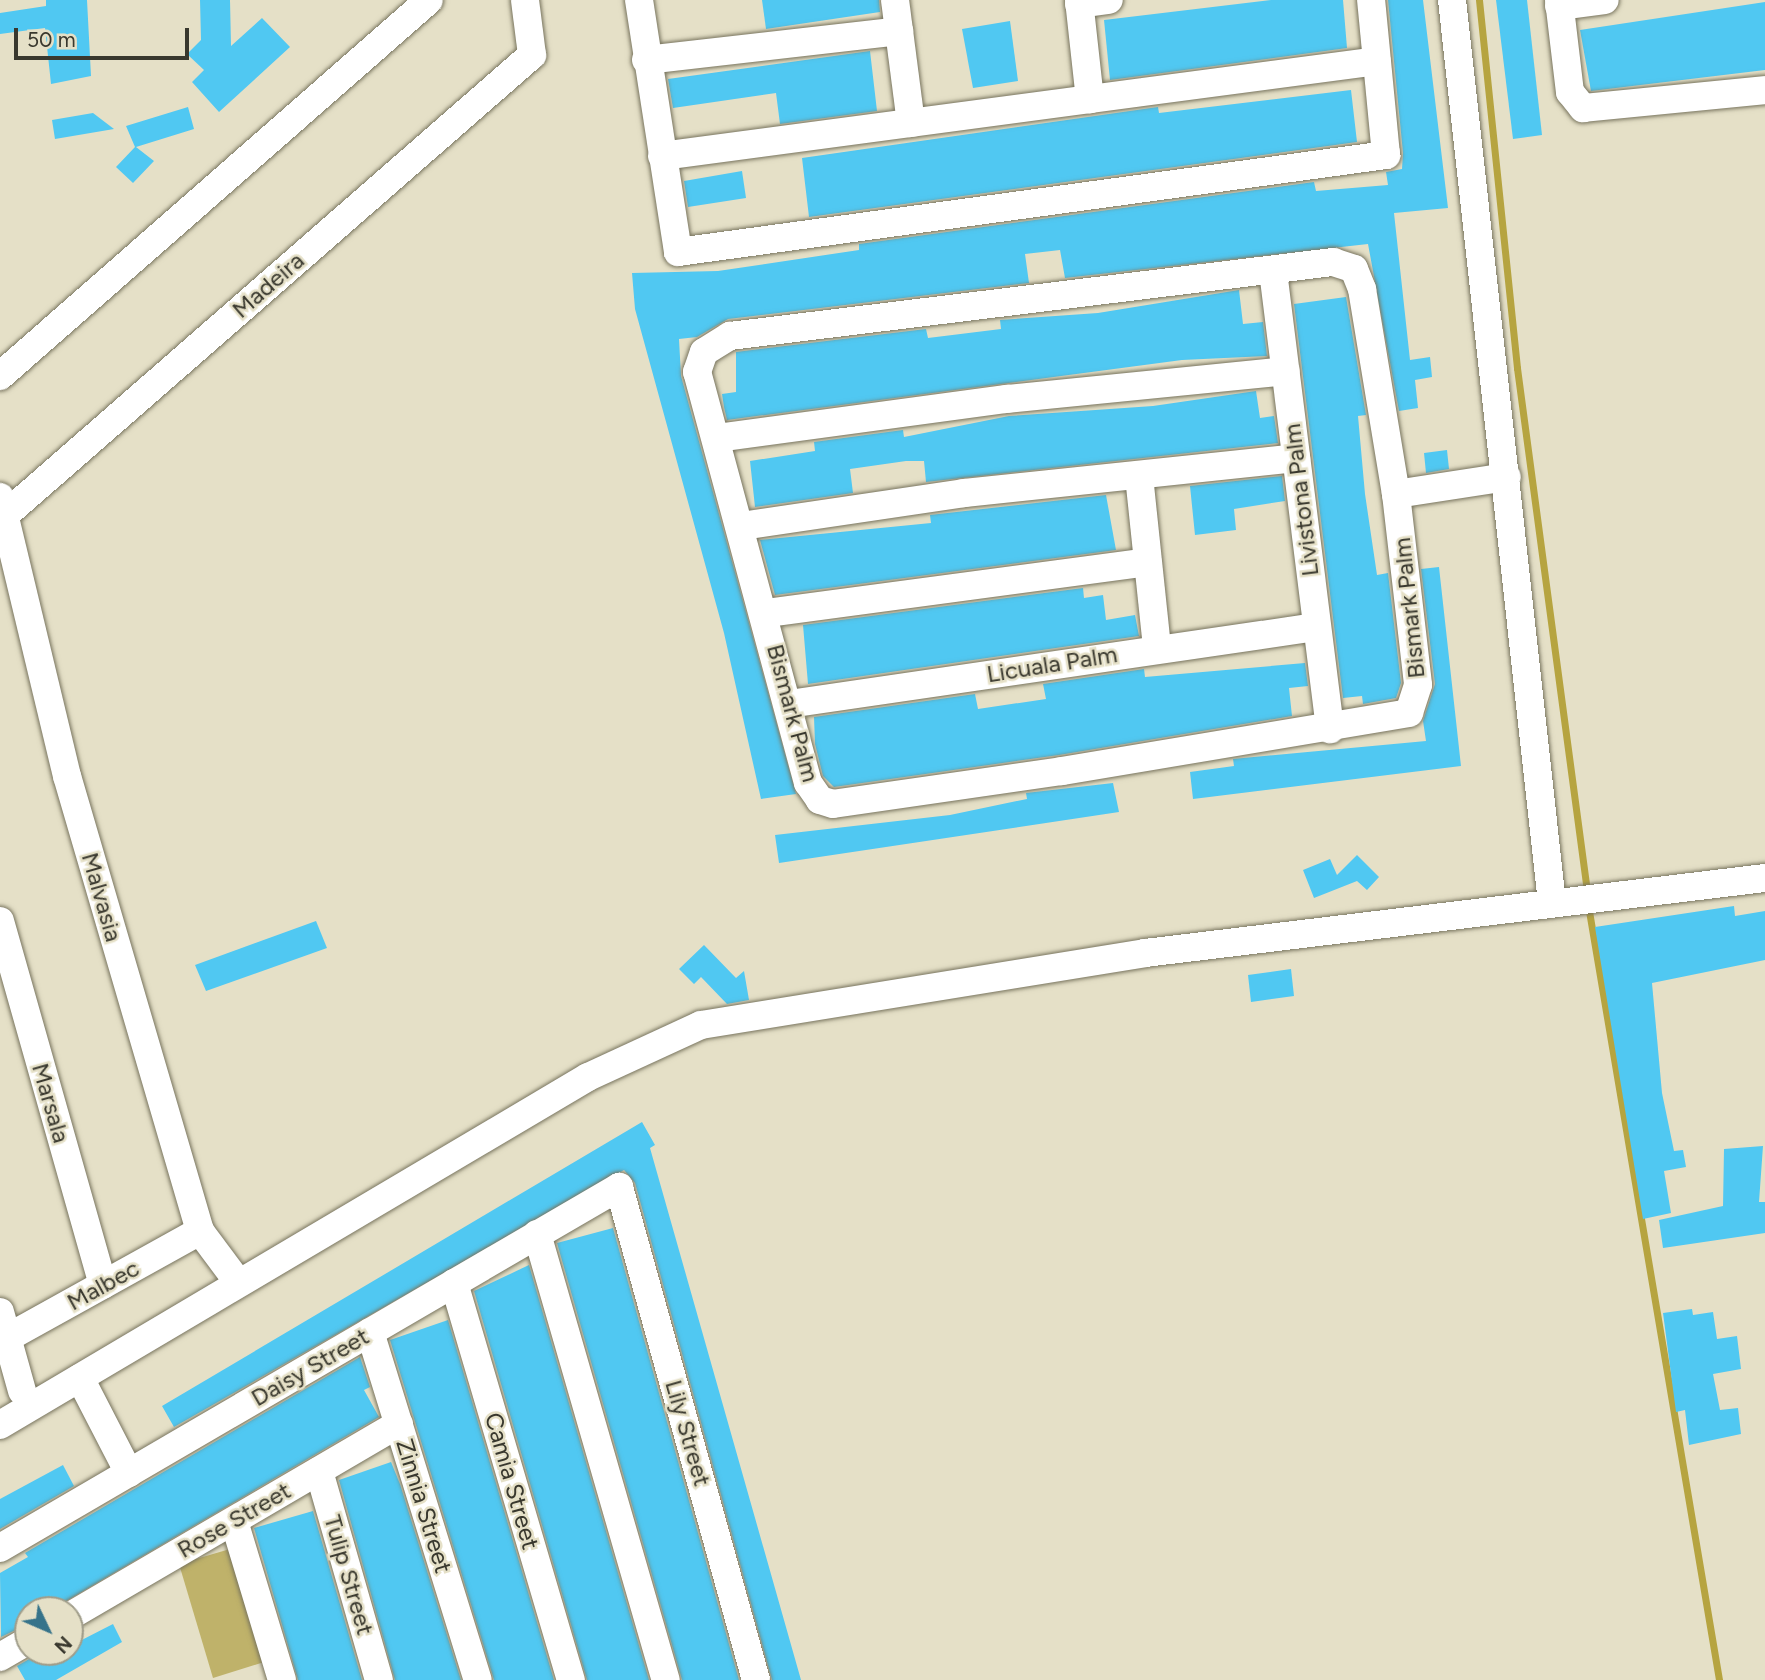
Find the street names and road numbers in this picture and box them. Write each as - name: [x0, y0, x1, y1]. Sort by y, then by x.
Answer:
- street label: Madeira: [226, 246, 310, 324]
- street label: Livistona Palm: [1277, 422, 1325, 578]
- street label: Bismark Palm: [1387, 536, 1431, 680]
- street label: Licuala Palm: [985, 639, 1119, 689]
- street label: Bismark Palm: [761, 641, 825, 785]
- street label: Malvasia: [76, 849, 128, 945]
- street label: Marsala: [26, 1060, 76, 1146]
- street label: Malbec: [62, 1254, 144, 1316]
- street label: Daisy Street: [246, 1322, 374, 1412]
- street label: Lily Street: [659, 1377, 717, 1489]
- street label: Camia Street: [479, 1409, 545, 1553]
- street label: Zinnia Street: [390, 1435, 458, 1577]
- street label: Rose Street: [172, 1476, 296, 1564]
- street label: Tulip Street: [318, 1512, 380, 1638]

